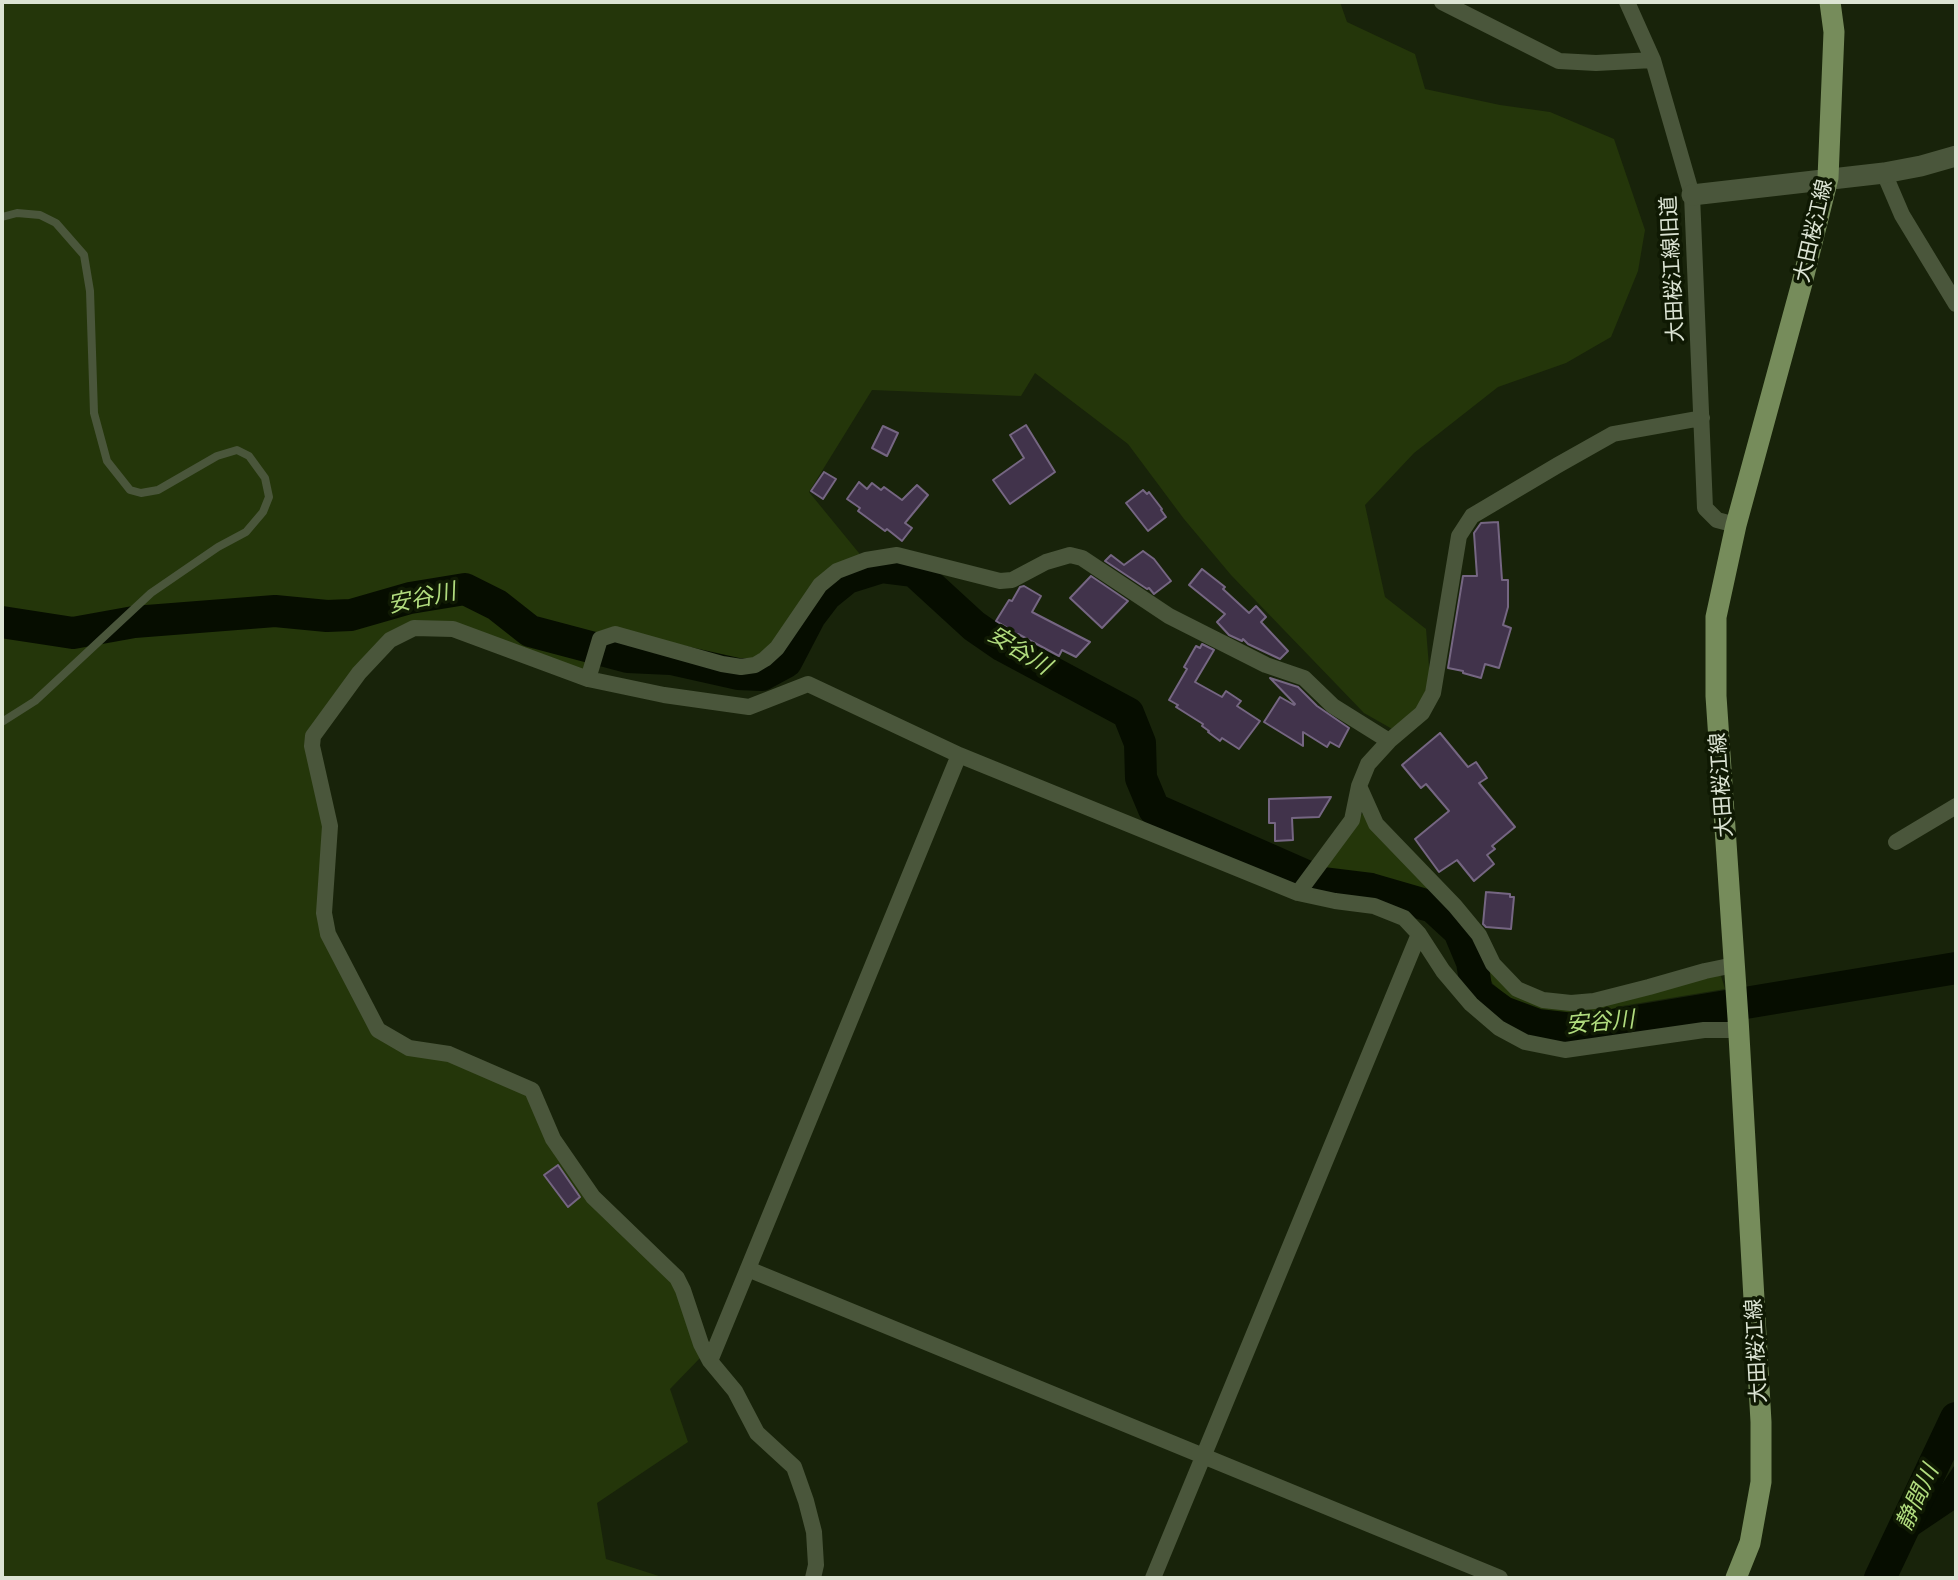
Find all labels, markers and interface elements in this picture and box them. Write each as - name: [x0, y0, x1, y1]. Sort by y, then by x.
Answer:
- street label: 大田桜江線: [1790, 177, 1838, 285]
- street label: 大田桜江線旧道: [1657, 195, 1689, 343]
- water label: 安谷川: [385, 578, 459, 620]
- water label: 安谷川: [982, 621, 1056, 681]
- street label: 大田桜江線: [1706, 732, 1738, 838]
- water label: 安谷川: [1564, 1006, 1636, 1040]
- street label: 大田桜江線: [1742, 1298, 1772, 1404]
- water label: 静間川: [1891, 1461, 1945, 1535]

